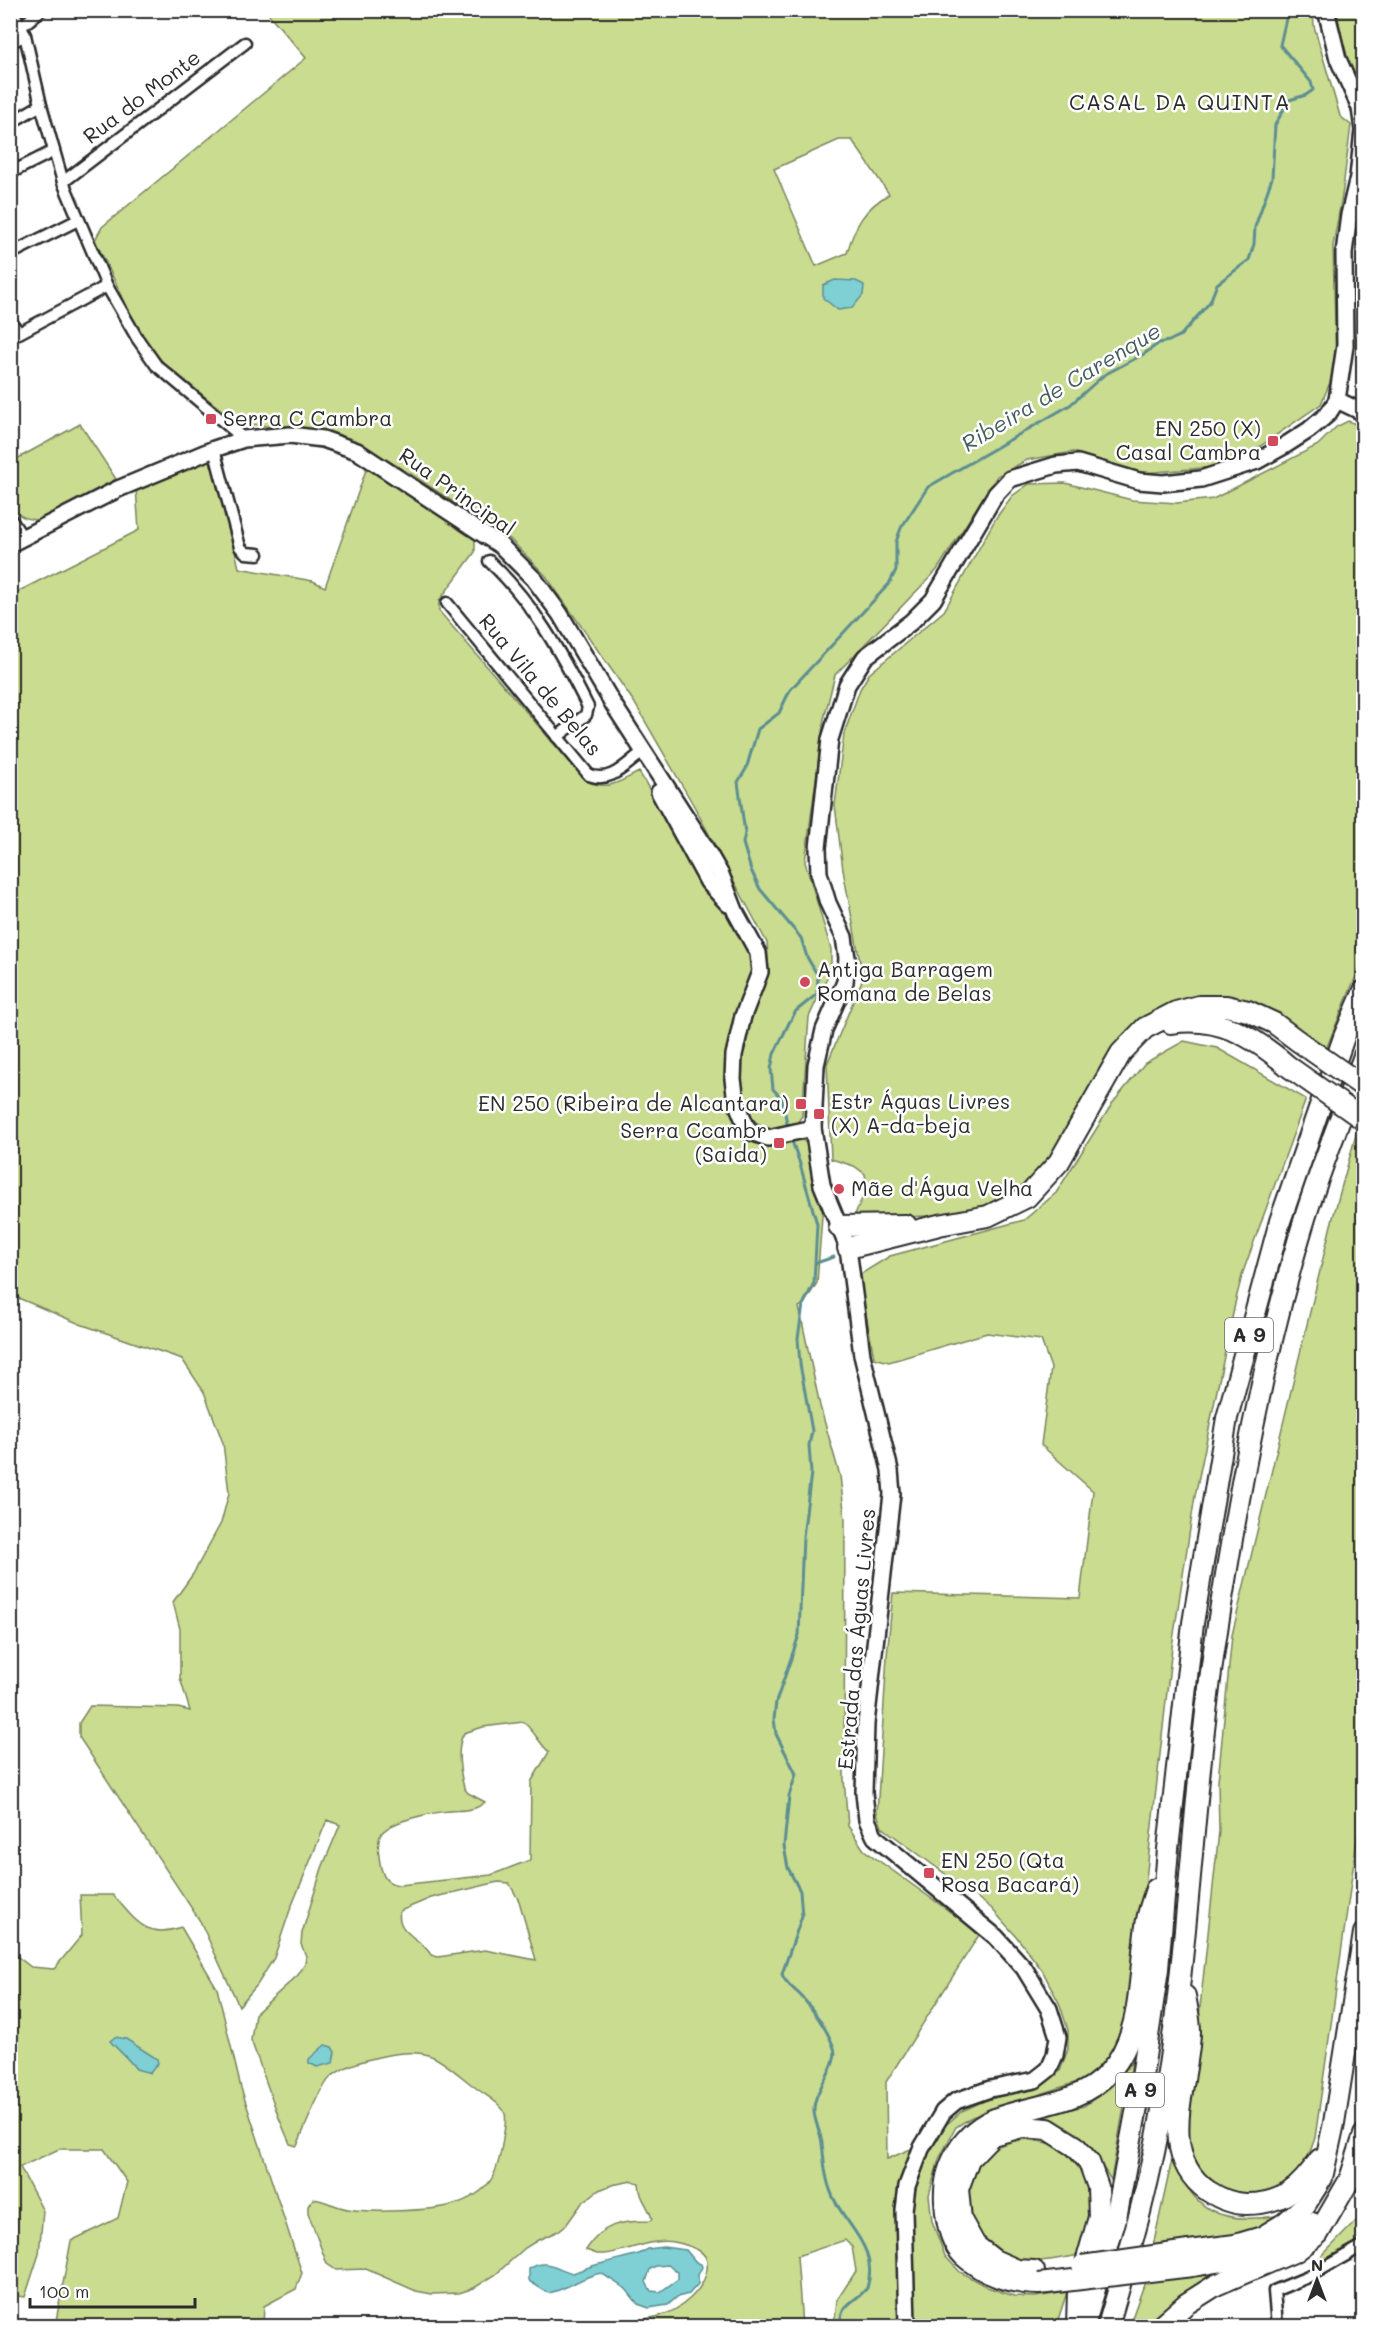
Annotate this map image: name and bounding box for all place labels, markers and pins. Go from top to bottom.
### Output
place label: Serra C Cambra [223,404,392,431]
marker: Serra C Cambra [204,412,218,426]
place label: EN 250 (X) Casal Cambra [1116,414,1261,465]
marker: EN 250 (X) Casal Cambra [1266,434,1280,448]
place label: Antiga Barragem Romana de Belas [817,955,993,1006]
marker: Antiga Barragem Romana de Belas [798,975,812,989]
place label: Estr Águas Livres (X) A-da-beja [831,1087,1010,1138]
place label: EN 250 (Ribeira de Alcantara) [478,1089,789,1116]
marker: EN 250 (Ribeira de Alcantara) [794,1097,808,1111]
marker: Estr Águas Livres (X) A-da-beja [812,1107,826,1121]
place label: Serra Ccambr (Saida) [620,1116,767,1167]
marker: Serra Ccambr (Saida) [772,1136,786,1150]
place label: Mãe d'Água Velha [851,1174,1033,1201]
marker: Mãe d'Água Velha [832,1182,846,1196]
place label: EN 250 (Qta Rosa Bacará) [941,1846,1079,1897]
marker: EN 250 (Qta Rosa Bacará) [922,1866,936,1880]

